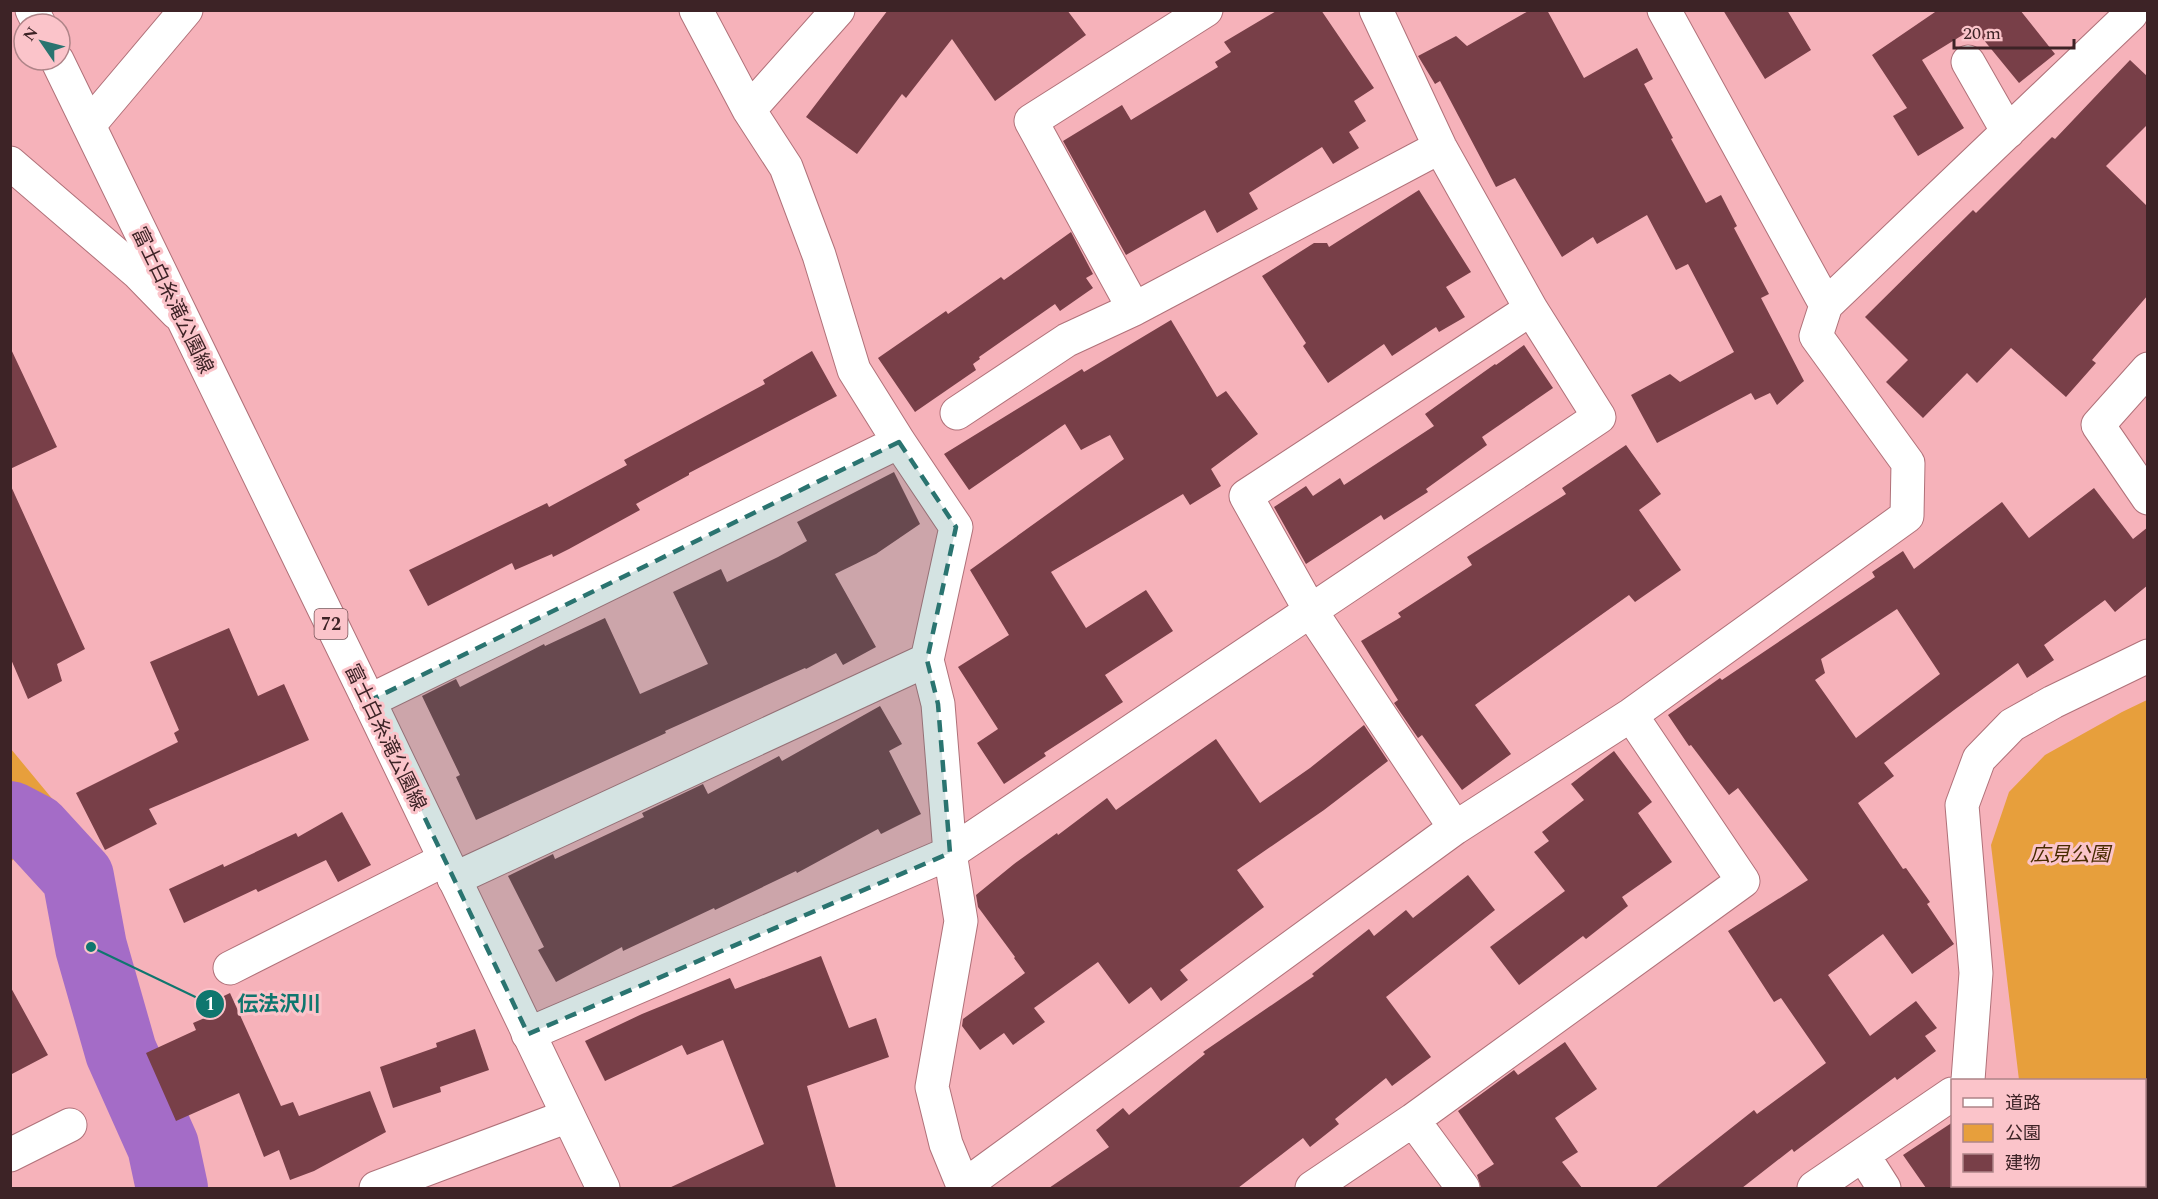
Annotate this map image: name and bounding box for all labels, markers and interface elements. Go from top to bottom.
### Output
north arrow [12,12,72,72]
scale bar [1954,12,2074,50]
text: 20 m [1963,20,2001,47]
text: N [17,22,44,46]
street label: 富士白糸滝公園線 [124,222,221,379]
road number: 72 [314,609,348,639]
street label: 富士白糸滝公園線 [337,659,434,816]
park label: 広見公園 [2030,840,2113,870]
callout: 伝法沢川 [195,984,333,1023]
text: 伝法沢川 [237,989,321,1021]
text: 1 [205,991,215,1018]
legend [1951,1079,2146,1187]
text: 道路 [2005,1090,2041,1117]
text: 公園 [2005,1120,2041,1147]
text: 建物 [2005,1150,2041,1177]

